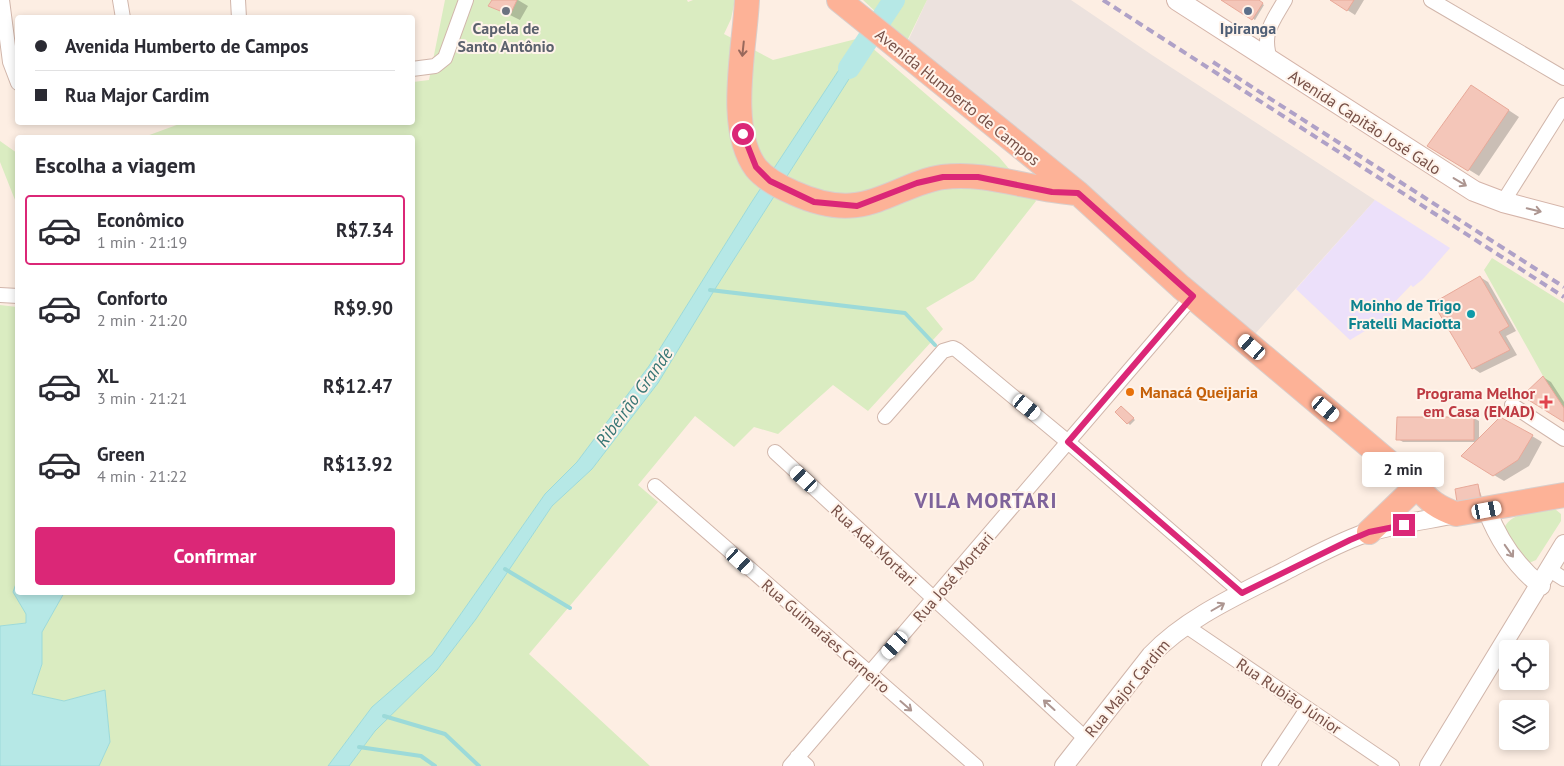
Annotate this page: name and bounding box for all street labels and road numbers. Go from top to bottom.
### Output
street label: Avenida Humberto de Campos [872,24,1045,170]
street label: Avenida Capitão José Galo [1285,65,1445,179]
street label: Rua Ada Mortari [827,500,921,590]
street label: Rua José Mortari [908,528,998,626]
street label: Rua Guimarães Carneiro [758,575,894,697]
street label: Rua Major Cardim [1080,635,1174,741]
street label: Rua Rubião Júnior [1233,654,1346,739]

